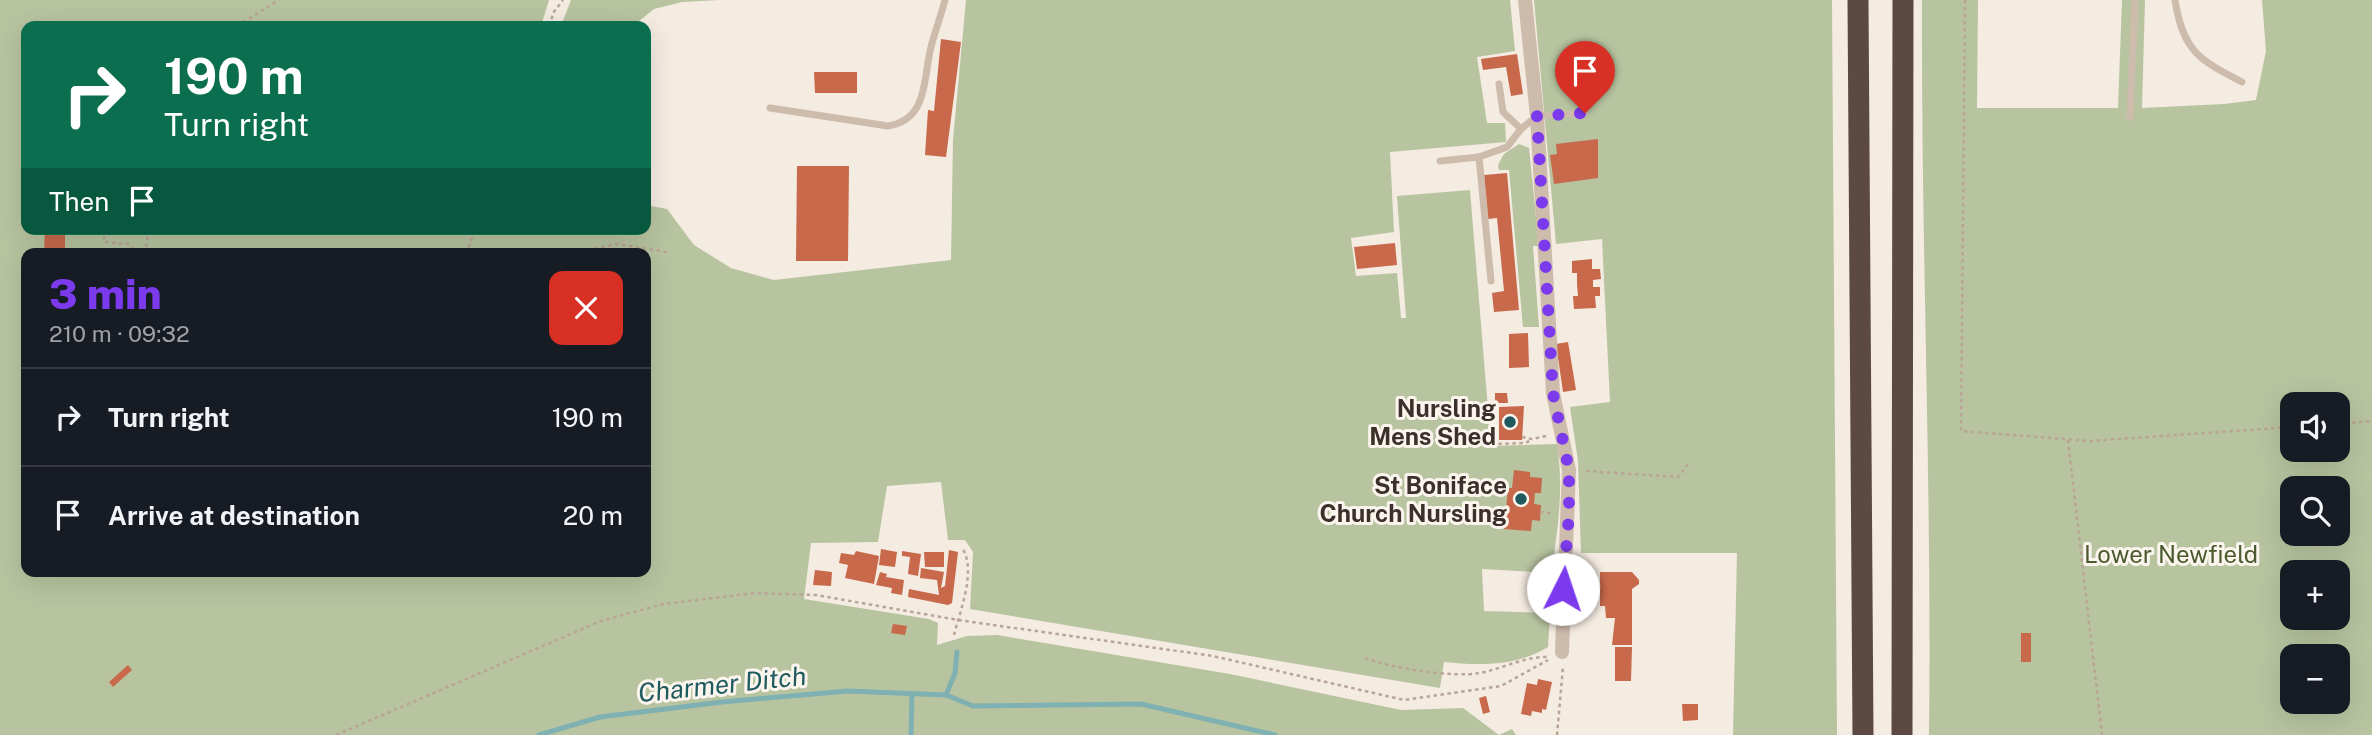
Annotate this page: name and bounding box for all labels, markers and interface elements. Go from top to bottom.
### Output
pin [1555,41,1615,113]
text: 190 m [164,47,304,105]
icon: right [49,49,140,140]
icon: arrive [1566,52,1604,90]
text: Turn right [164,106,309,143]
icon: arrive [123,182,161,220]
text: Then [49,186,109,217]
text: 3 min [49,269,162,318]
button: close [549,271,623,345]
text: 210 m · 09:32 [49,320,190,347]
map controls [2280,392,2350,714]
button: sound [2280,392,2350,462]
place label: Nursling Mens Shed [1369,394,1496,450]
icon: right [49,398,87,436]
text: Turn right [108,402,230,433]
text: 190 m [552,402,623,433]
marker: Nursling Mens Shed [1502,414,1518,430]
place label: St Boniface Church Nursling [1319,471,1507,527]
button: search [2280,476,2350,546]
marker: St Boniface Church Nursling [1513,491,1529,507]
icon: arrive [49,496,87,534]
text: Arrive at destination [108,500,360,531]
text: 20 m [563,500,623,531]
park label: Lower Newfield [2084,540,2258,568]
position arrow [1526,552,1600,626]
button: + [2280,560,2350,630]
button: − [2280,644,2350,714]
water label: Charmer Ditch [636,660,808,708]

